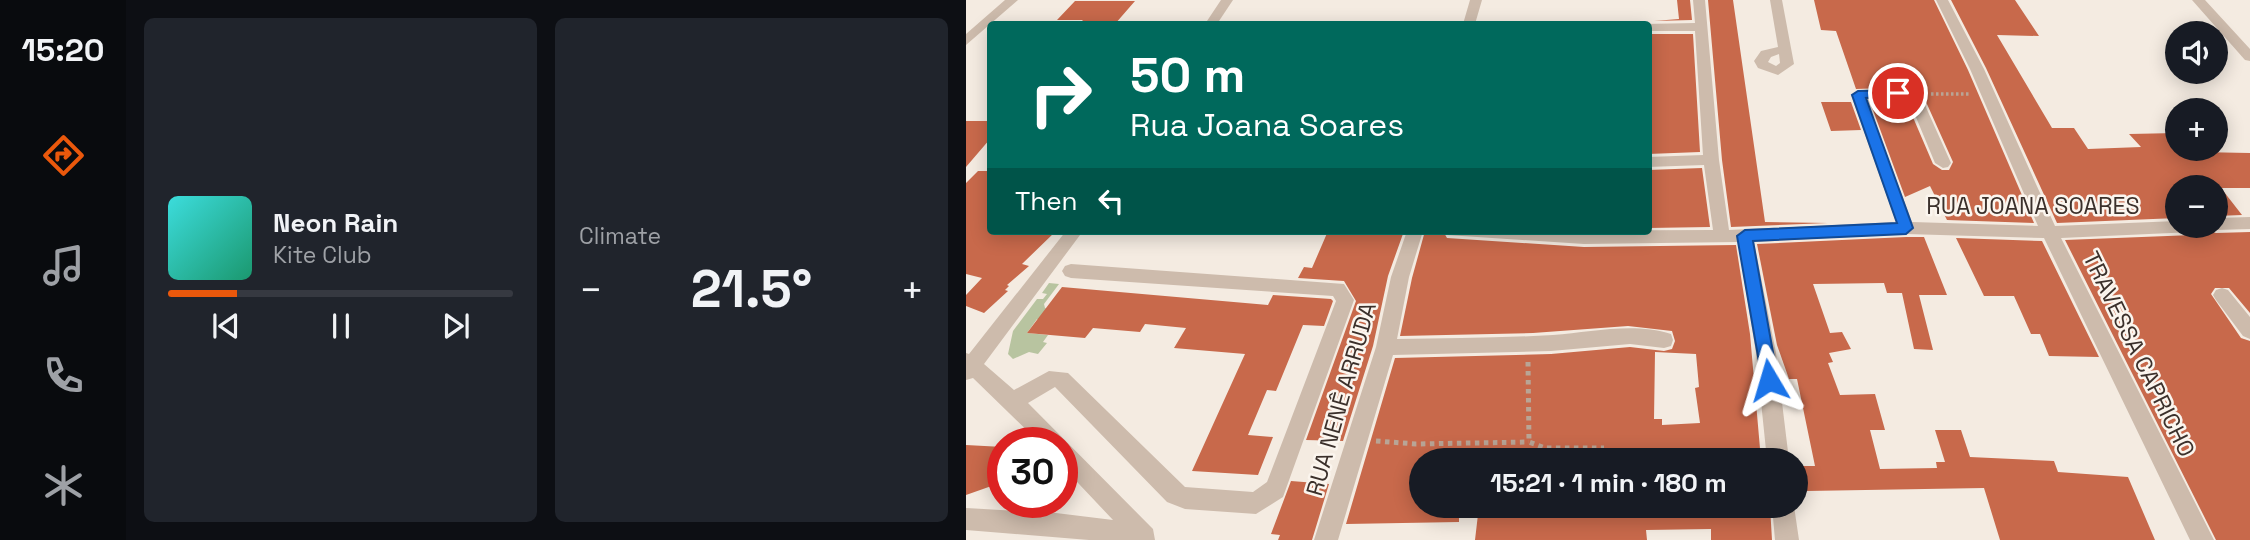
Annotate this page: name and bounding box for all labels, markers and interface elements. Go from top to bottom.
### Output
map controls [2165,21,2228,238]
button: sound [2165,21,2228,84]
text: 15:20 [22,30,104,70]
text: 50 m [1130,44,1245,106]
icon: right [1015,49,1106,140]
pin [1868,63,1928,123]
icon: arrive [1879,74,1917,112]
button: + [2165,98,2228,161]
text: Rua Joana Soares [1130,105,1404,145]
icon: directions [39,131,88,180]
button: − [2165,175,2228,238]
icon: left [1092,182,1130,220]
text: Then [1015,184,1078,218]
street label: RUA JOANA SOARES [1926,191,2140,221]
text: Neon Rain [273,206,398,240]
text: Climate [579,221,661,251]
text: Kite Club [273,240,372,270]
icon: music [39,241,88,290]
street label: TRAVESSA CAPRICHO [2076,246,2202,462]
text: 21.5° [691,256,812,322]
text: − [579,266,603,314]
text: + [900,266,924,314]
street label: RUA NENÊ ARRUDA [1299,299,1383,499]
icon: previous [207,307,245,345]
icon: pause [322,307,360,345]
icon: next [437,307,475,345]
position arrow [1732,343,1806,417]
icon: phone [39,351,88,400]
speed limit sign: 30 [987,427,1078,518]
icon: climate [39,461,88,510]
text: 15:21 · 1 min · 180 m [1490,466,1727,500]

